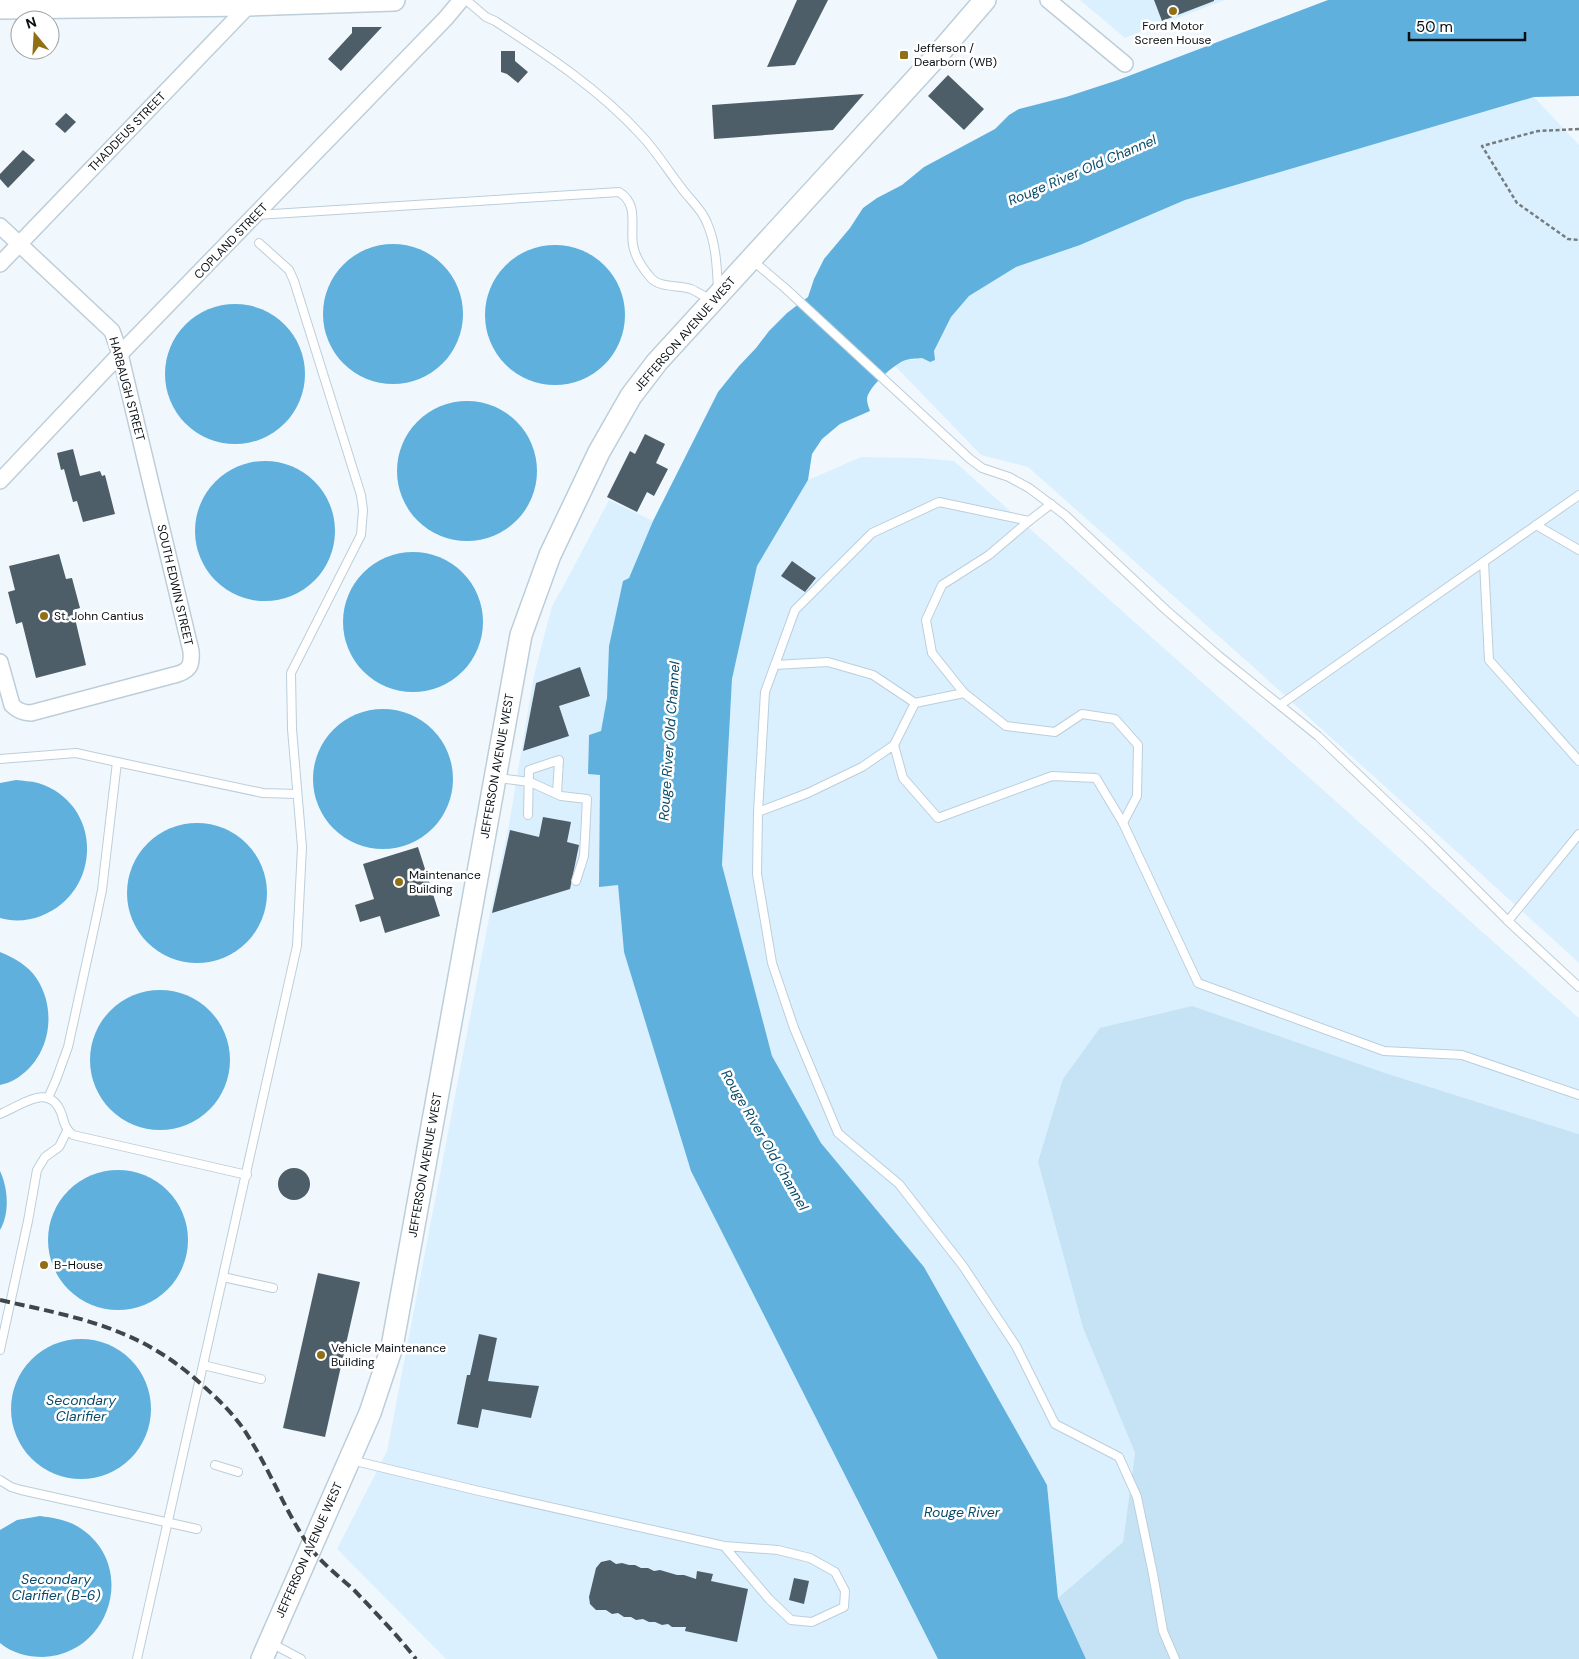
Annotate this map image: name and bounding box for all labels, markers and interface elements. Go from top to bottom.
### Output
marker: Ford Motor Screen House [1167,5,1179,17]
north arrow [10,10,60,60]
scale bar [1409,10,1525,42]
text: N [23,12,39,33]
text: 50 m [1416,17,1453,37]
place label: Ford Motor Screen House [1135,18,1212,48]
place label: Jefferson / Dearborn (WB) [914,40,997,70]
marker: Jefferson / Dearborn (WB) [898,49,910,61]
street label: THADDEUS STREET [85,88,169,175]
water label: Rouge River Old Channel [1005,130,1160,210]
street label: COPLAND STREET [191,199,272,282]
street label: JEFFERSON AVENUE WEST [631,273,739,395]
street label: HARBAUGH STREET [105,335,149,443]
street label: SOUTH EDWIN STREET [153,523,197,647]
place label: St. John Cantius [54,608,144,624]
marker: St. John Cantius [38,610,50,622]
water label: Rouge River Old Channel [654,660,684,821]
street label: JEFFERSON AVENUE WEST [476,692,518,840]
place label: Maintenance Building [409,867,481,897]
marker: Maintenance Building [393,876,405,888]
water label: Rouge River Old Channel [717,1066,813,1214]
street label: JEFFERSON AVENUE WEST [404,1091,446,1239]
place label: B-House [54,1257,103,1273]
marker: B-House [38,1259,50,1271]
place label: Vehicle Maintenance Building [331,1340,446,1370]
marker: Vehicle Maintenance Building [315,1349,327,1361]
water label: Secondary Clarifier [46,1391,117,1425]
street label: JEFFERSON AVENUE WEST [272,1479,346,1620]
water label: Rouge River [924,1503,1001,1521]
water label: Secondary Clarifier (B-6) [11,1570,101,1604]

